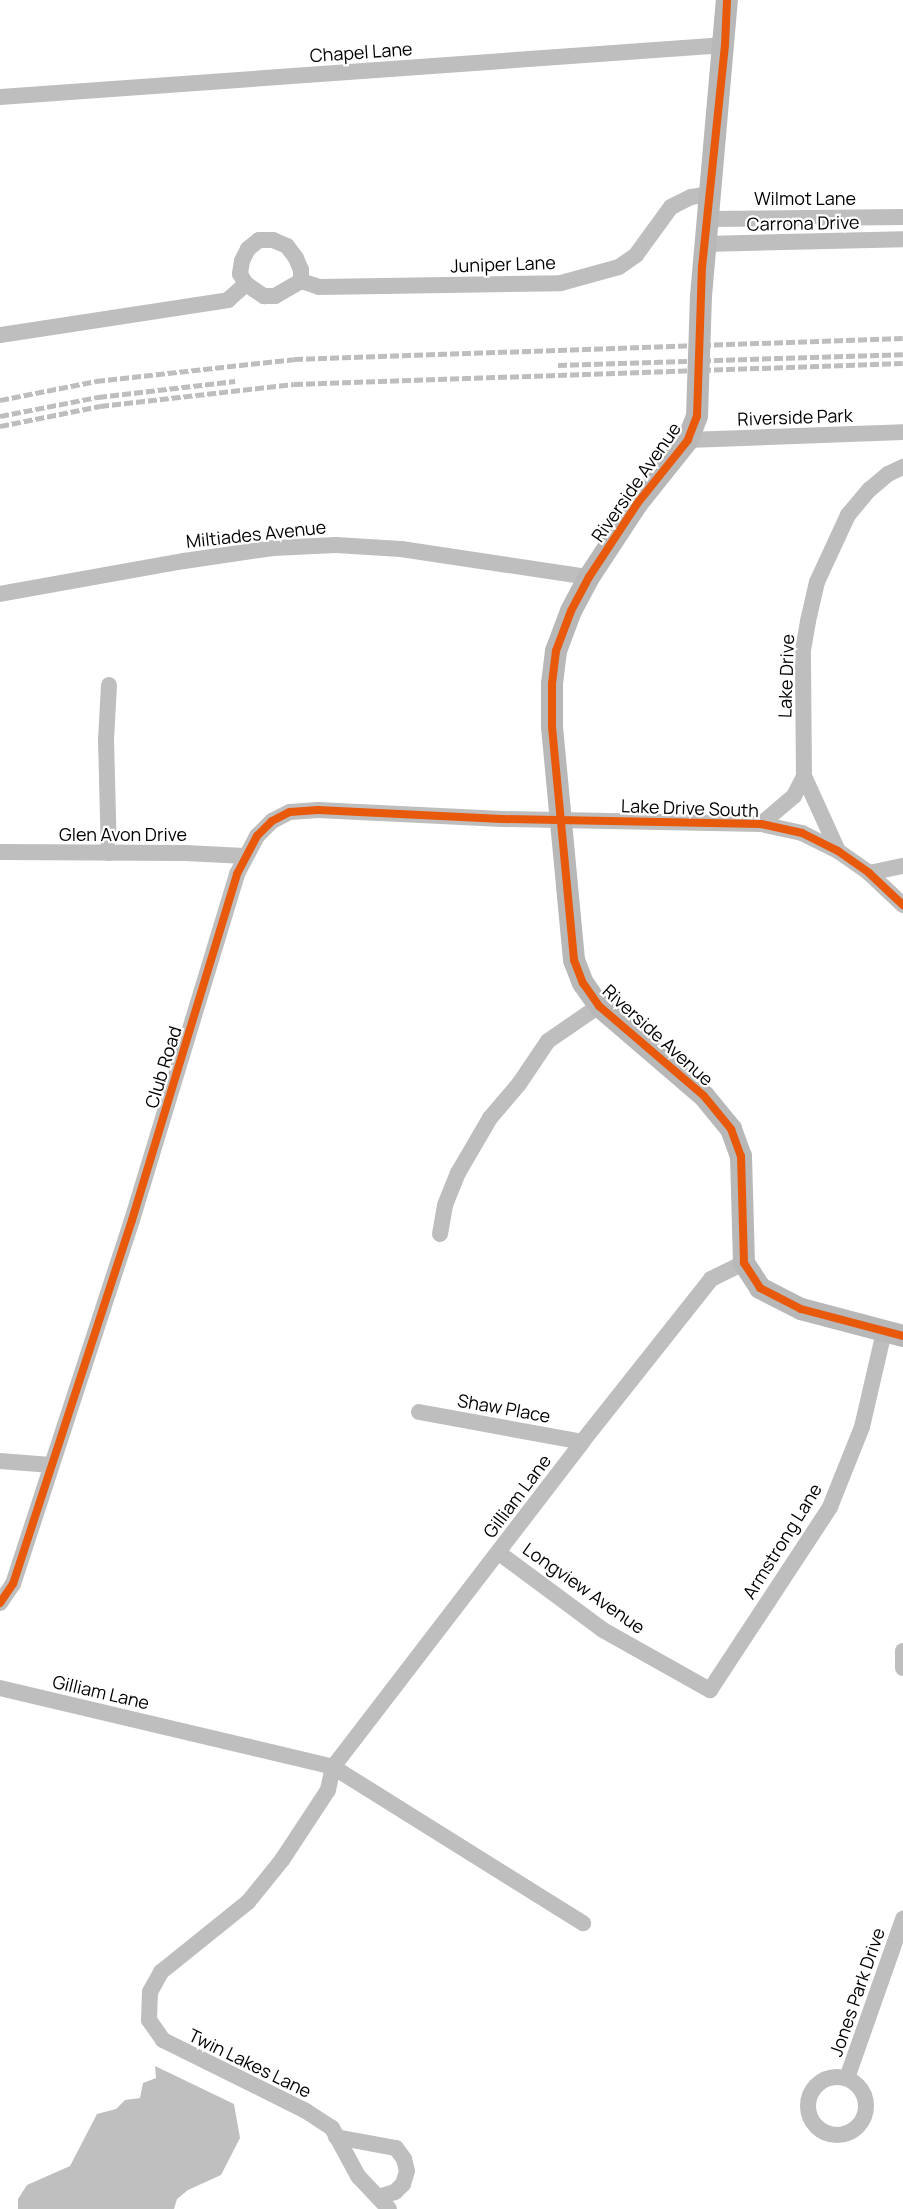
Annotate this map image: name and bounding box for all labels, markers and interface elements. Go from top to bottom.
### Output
street label: Chapel Lane [309,38,413,66]
street label: Wilmot Lane [754,187,856,209]
street label: Carrona Drive [746,211,860,235]
street label: Juniper Lane [450,251,556,277]
street label: Riverside Park [737,404,853,430]
street label: Riverside Avenue [587,418,685,546]
street label: Miltiades Avenue [185,516,327,552]
street label: Lake Drive [774,634,798,718]
street label: Lake Drive South [621,795,759,821]
street label: Glen Avon Drive [59,823,187,845]
street label: Riverside Avenue [598,980,718,1090]
street label: Club Road [140,1023,186,1111]
street label: Shaw Place [456,1389,552,1427]
street label: Gilliam Lane [479,1450,555,1542]
street label: Armstrong Lane [738,1479,826,1603]
street label: Longview Avenue [519,1538,649,1638]
street label: Gilliam Lane [50,1670,152,1714]
street label: Jones Park Drive [825,1925,889,2059]
street label: Twin Lakes Lane [185,2024,315,2102]

